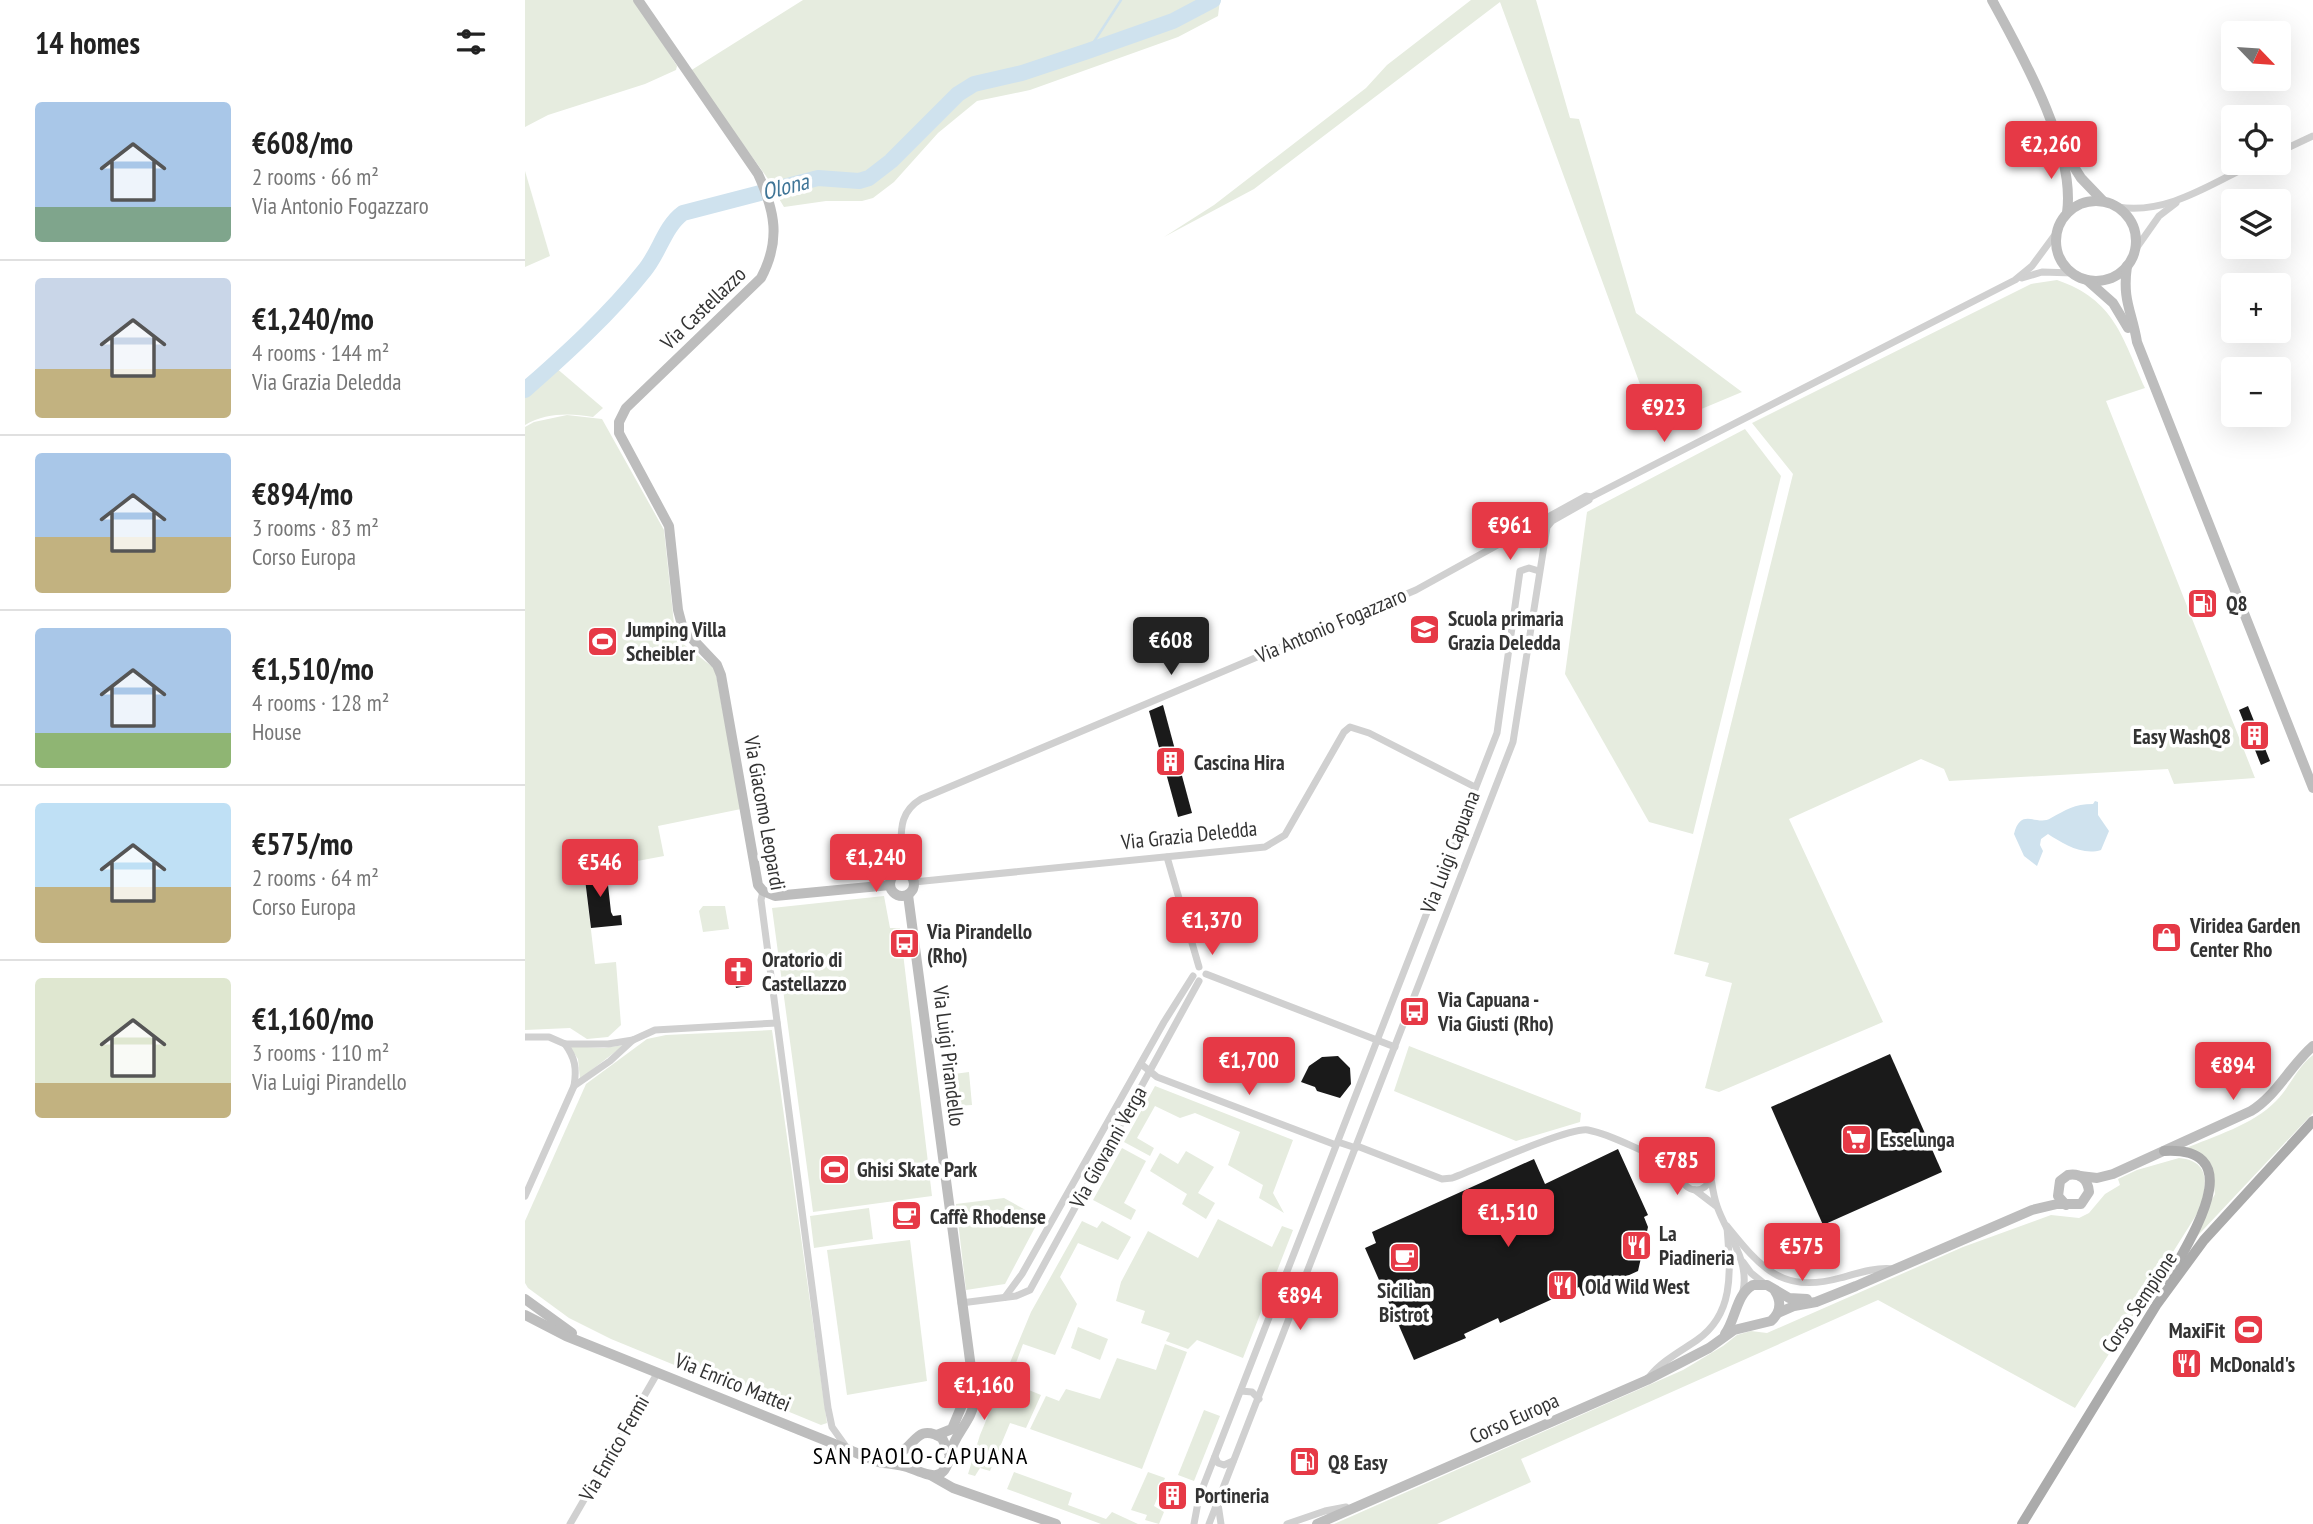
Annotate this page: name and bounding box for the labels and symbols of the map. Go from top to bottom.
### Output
north arrow [2221,21,2291,91]
pin: €2,260 [1994,122,2108,181]
water label: Olona [759,166,813,206]
street label: Via Castellazzo [654,261,751,356]
pin: €923 [1623,384,1705,444]
pin: €961 [1469,503,1551,562]
street label: Via Antonio Fogazzaro [1251,581,1410,669]
fuel station icon: Q8 [2186,586,2220,620]
place label: Q8 [2226,590,2248,617]
place label: Scuola primaria Grazia Deledda [1448,605,1564,656]
school or university icon: Scuola primaria Grazia Deledda [1408,613,1442,647]
place label: Jumping Villa Scheibler [625,616,726,667]
pin: €608 [1130,618,1212,677]
sports icon: Jumping Villa Scheibler [586,624,620,658]
building icon: Easy WashQ8 [2237,719,2271,753]
place label: Easy WashQ8 [2133,723,2231,750]
street label: Via Giacomo Leopardi [738,733,792,892]
building icon: Cascina Hira [1154,745,1188,779]
place label: Cascina Hira [1194,749,1285,776]
street label: Via Luigi Capuana [1414,787,1486,918]
street label: Via Grazia Deledda [1119,814,1258,856]
pin: €1,240 [819,834,933,894]
pin: €546 [559,839,641,899]
pin: €1,370 [1155,898,1269,957]
place label: Viridea Garden Center Rho [2189,912,2300,963]
place label: Via Pirandello (Rho) [926,918,1032,969]
shop icon: Viridea Garden Center Rho [2150,920,2184,954]
bus stop icon: Via Pirandello (Rho) [887,926,921,960]
place label: Oratorio di Castellazzo [762,946,847,997]
church icon: Oratorio di Castellazzo [722,954,756,988]
street label: Via Luigi Pirandello [927,983,971,1128]
place label: Via Capuana - Via Giusti (Rho) [1437,986,1554,1037]
bus stop icon: Via Capuana - Via Giusti (Rho) [1398,994,1432,1028]
pin: €1,700 [1192,1038,1306,1097]
pin: €894 [2192,1042,2274,1102]
street label: Via Giovanni Verga [1063,1081,1153,1213]
supermarket icon: Esselunga [1840,1122,1874,1156]
place label: Esselunga [1880,1126,1955,1153]
pin: €785 [1636,1138,1718,1197]
sports icon: Ghisi Skate Park [817,1152,851,1186]
place label: Ghisi Skate Park [857,1156,977,1183]
pin: €1,510 [1451,1190,1565,1249]
cafe icon: Caffè Rhodense [890,1199,924,1233]
place label: Caffè Rhodense [930,1203,1046,1230]
place label: La Piadineria [1659,1220,1735,1271]
pin: €575 [1761,1224,1843,1283]
restaurant icon: La Piadineria [1619,1228,1653,1262]
cafe icon: Sicilian Bistrot [1387,1241,1421,1275]
street label: Corso Sempione [2095,1246,2183,1358]
restaurant icon: Old Wild West [1545,1269,1579,1303]
pin: €894 [1259,1272,1341,1332]
place label: Old Wild West [1585,1273,1690,1300]
place label: Sicilian Bistrot [1377,1277,1431,1328]
sports icon: MaxiFit [2231,1313,2265,1347]
place label: MaxiFit [2169,1317,2225,1344]
street label: Via Enrico Mattei [670,1346,795,1417]
restaurant icon: McDonald's [2170,1347,2204,1381]
place label: McDonald's [2210,1351,2295,1378]
pin: €1,160 [927,1362,1041,1422]
street label: Corso Europa [1465,1386,1563,1450]
street label: Via Enrico Fermi [572,1390,655,1507]
district label: SAN PAOLO-CAPUANA [813,1440,1029,1471]
fuel station icon: Q8 Easy [1288,1445,1322,1479]
place label: Q8 Easy [1328,1449,1388,1476]
building icon: Portineria [1155,1478,1189,1512]
place label: Portineria [1195,1482,1270,1509]

